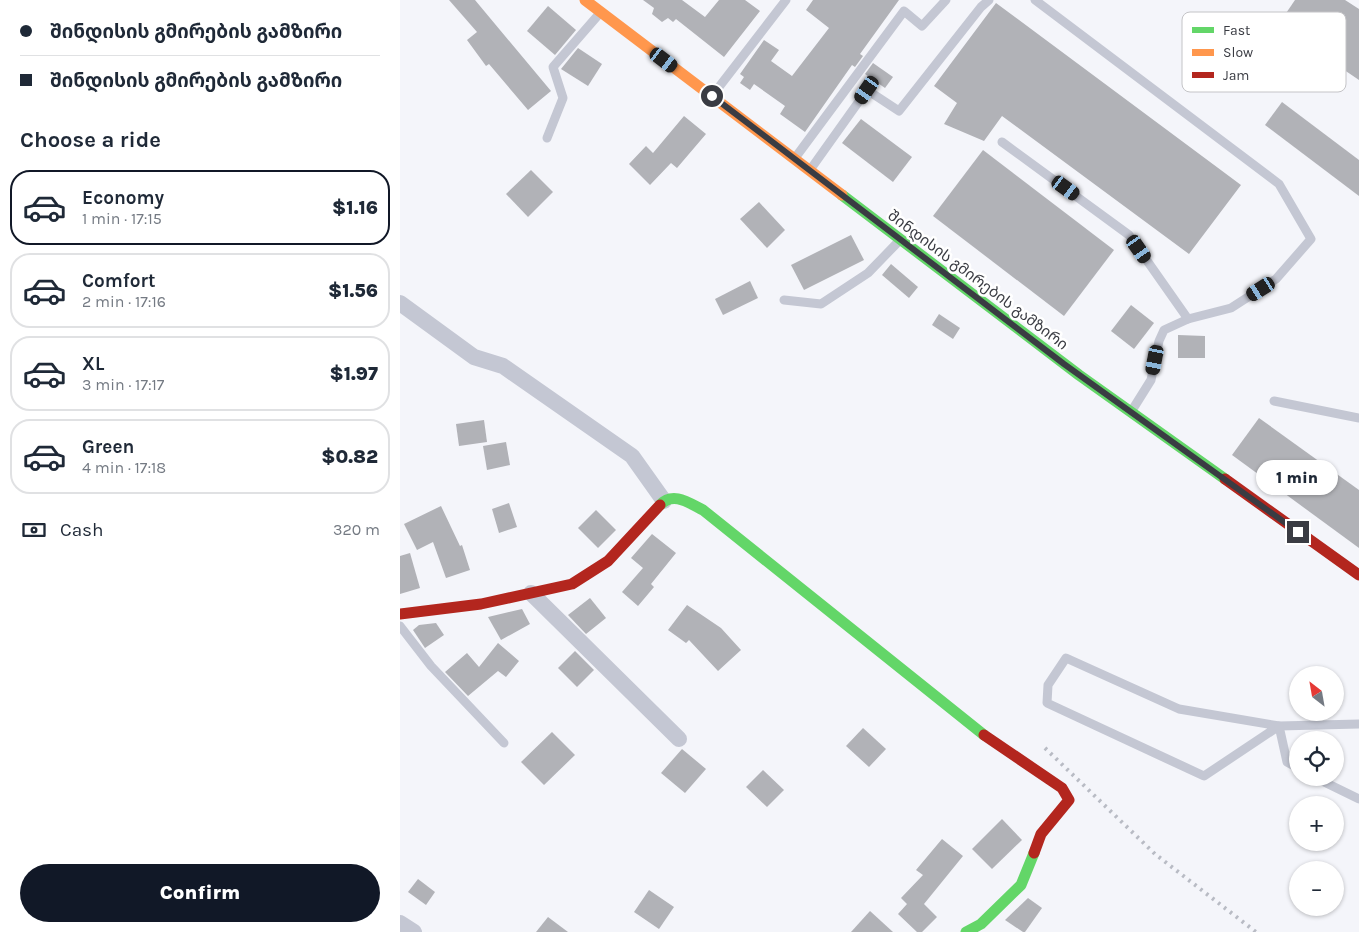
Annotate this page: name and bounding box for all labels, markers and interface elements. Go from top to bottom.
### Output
legend [1182,12,1346,92]
text: შინდისის გმირების გამზირი [50,21,342,43]
text: Fast [1223,22,1250,39]
text: Slow [1223,44,1253,61]
car [647,45,680,75]
text: Jam [1223,67,1249,84]
text: შინდისის გმირების გამზირი [50,70,342,92]
car [852,73,881,107]
route start [701,85,723,107]
text: Choose a ride [20,127,161,153]
car [1049,173,1082,203]
icon: car [22,185,67,230]
text: Economy [82,187,164,209]
text: $1.16 [332,197,378,219]
street label: შინდისის გმირების გამზირი [884,206,1072,354]
text: 1 min · 17:15 [82,209,162,228]
car [1124,232,1153,266]
icon: car [22,268,67,313]
text: Comfort [82,270,156,292]
car [1244,275,1277,303]
text: $1.56 [328,280,378,302]
text: 2 min · 17:16 [82,292,166,311]
car [1144,344,1165,376]
icon: car [22,351,67,396]
text: XL [82,353,104,375]
text: $1.97 [329,363,378,385]
text: 3 min · 17:17 [82,375,164,394]
icon: car [22,434,67,479]
text: Green [82,436,134,458]
text: $0.82 [321,446,378,468]
text: 4 min · 17:18 [82,458,166,477]
callout: 1 min [1257,460,1339,494]
text: 1 min [1276,468,1318,487]
icon: cash [20,516,48,544]
text: Cash [60,519,104,541]
text: 320 m [333,520,380,539]
route end [1287,521,1309,543]
north arrow [1289,666,1344,721]
map controls [1289,666,1344,916]
button: locate [1289,731,1344,786]
button: + [1289,796,1344,851]
button: − [1289,861,1344,916]
button: Confirm [20,864,380,922]

